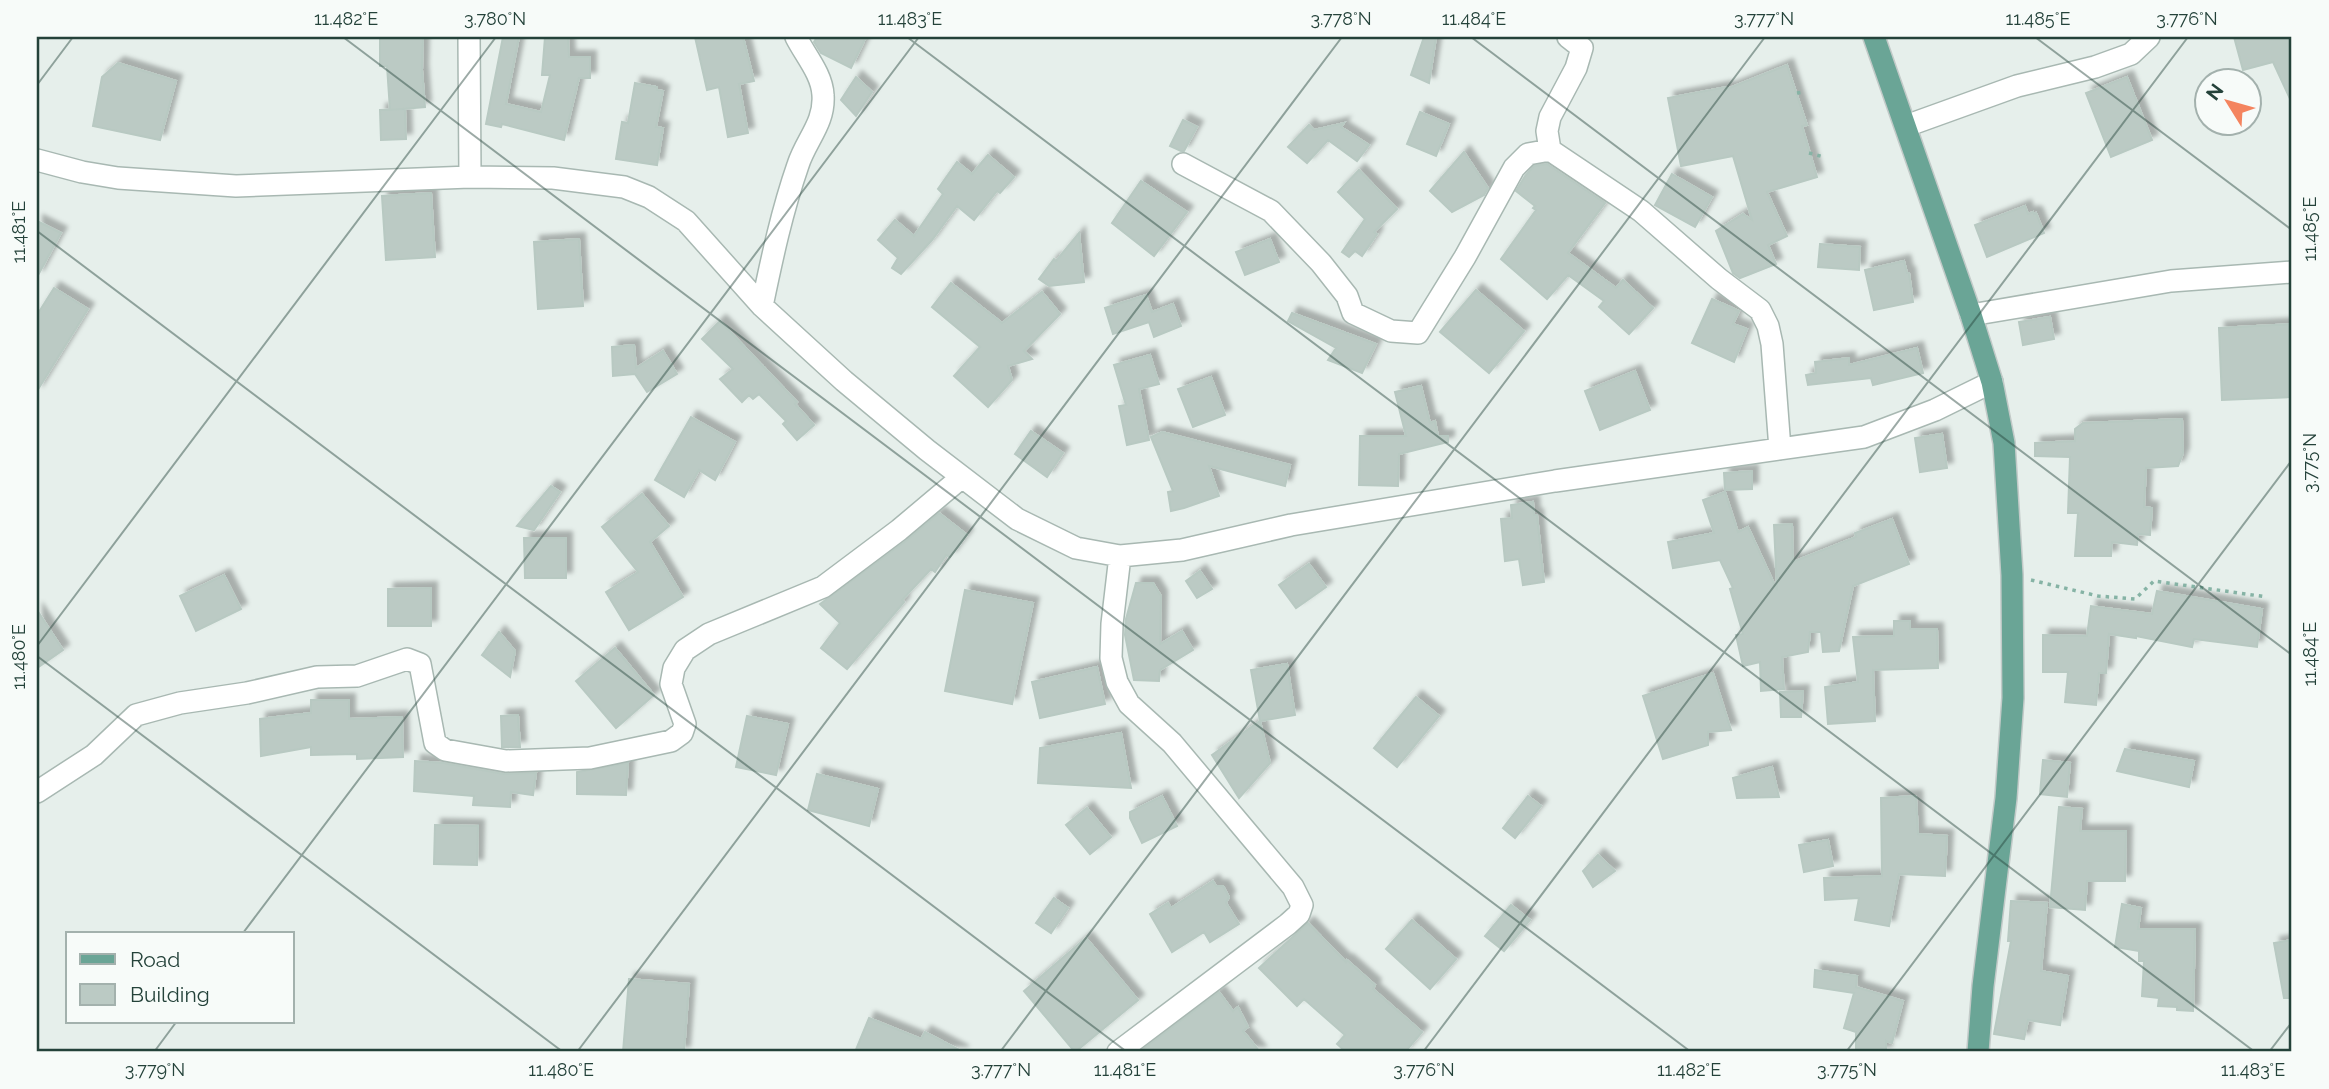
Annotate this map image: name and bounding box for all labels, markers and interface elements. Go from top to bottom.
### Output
text: 11.482°E [314,8,378,29]
text: 3.780°N [464,8,526,29]
text: 11.483°E [878,8,942,29]
text: 3.778°N [1310,8,1372,29]
text: 11.484°E [1442,8,1506,29]
text: 3.777°N [1734,8,1794,29]
text: 11.485°E [2006,8,2070,29]
text: 3.776°N [2156,8,2218,29]
north arrow [2192,66,2262,136]
text: N [2201,79,2228,104]
text: 11.485°E [2299,197,2320,261]
text: 11.481°E [8,201,29,263]
text: 3.775°N [2299,433,2320,493]
text: 11.484°E [2299,622,2320,686]
text: 11.480°E [8,624,29,690]
legend [66,932,294,1023]
text: Road [130,947,180,972]
text: Building [130,982,210,1007]
text: 3.779°N [125,1059,185,1080]
text: 11.480°E [528,1059,594,1080]
text: 3.777°N [971,1059,1031,1080]
text: 11.481°E [1094,1059,1156,1080]
text: 3.776°N [1393,1059,1455,1080]
text: 11.482°E [1657,1059,1721,1080]
text: 3.775°N [1817,1059,1877,1080]
text: 11.483°E [2221,1059,2285,1080]

